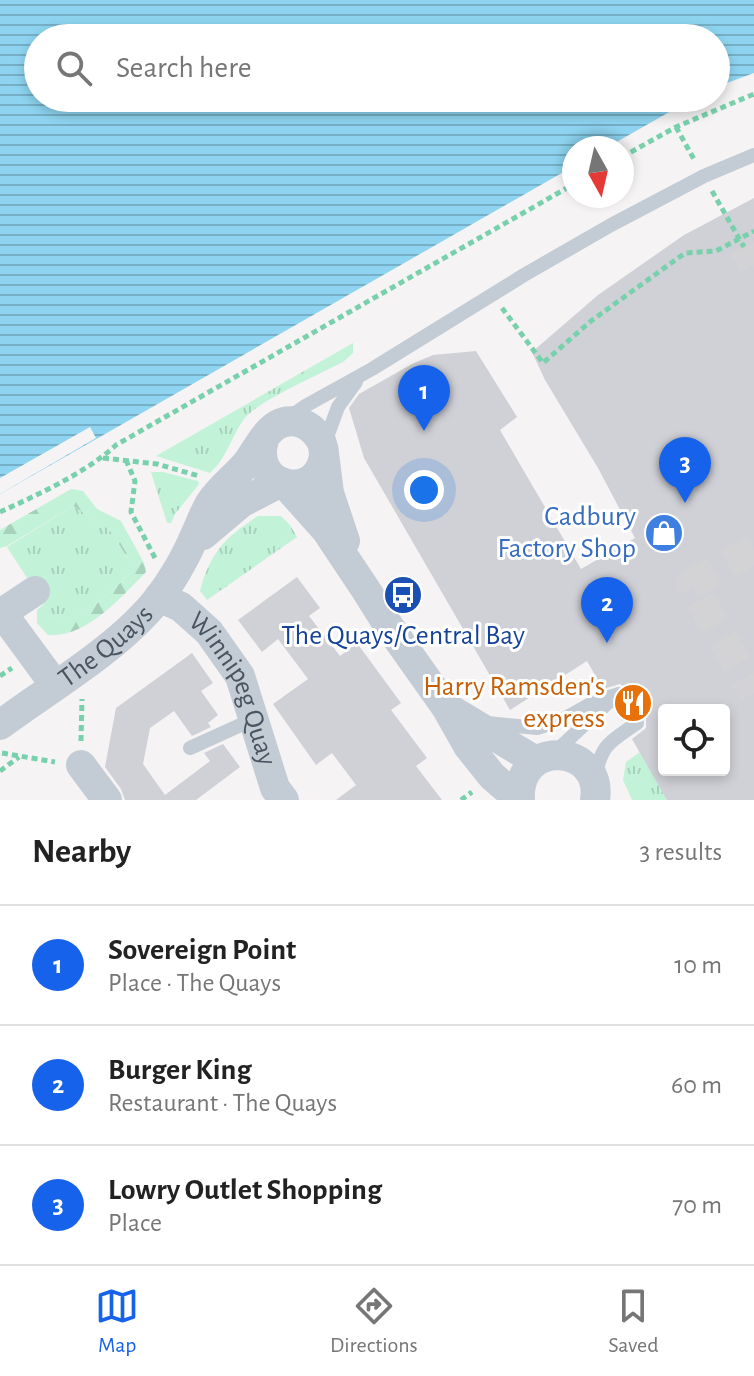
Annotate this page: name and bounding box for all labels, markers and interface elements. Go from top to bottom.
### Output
search box [24,24,730,112]
icon: search [52,46,96,90]
text: Search here [116,53,252,83]
north arrow [562,136,634,208]
pin: 1 [398,365,450,431]
pin: 3 [659,437,711,503]
your location [404,470,444,510]
place label: Cadbury Factory Shop [498,503,636,563]
shop icon: Cadbury Factory Shop [643,512,685,554]
bus stop icon: The Quays/Central Bay [382,574,424,616]
pin: 2 [581,577,633,643]
street label: The Quays [54,600,159,693]
street label: Winnipeg Quay [183,607,281,769]
place label: The Quays/Central Bay [281,622,525,650]
place label: Harry Ramsden's express [423,673,605,733]
restaurant icon: Harry Ramsden's express [612,682,654,724]
map controls [658,704,730,776]
button: locate [658,704,730,776]
text: Nearby [32,835,131,869]
text: 3 results [639,839,722,865]
text: Sovereign Point [108,935,296,965]
text: 1 [53,952,63,978]
text: 10 m [674,952,722,978]
text: Place · The Quays [108,970,281,996]
text: Burger King [108,1055,251,1085]
text: 2 [52,1072,64,1098]
text: 60 m [671,1072,722,1098]
text: Restaurant · The Quays [108,1090,337,1116]
text: Lowry Outlet Shopping [108,1175,382,1205]
text: 3 [52,1192,64,1218]
text: 70 m [672,1192,722,1218]
text: Place [108,1210,162,1236]
tab: Map [95,1284,139,1358]
tab: Directions [330,1284,418,1358]
tab: Saved [608,1284,659,1358]

